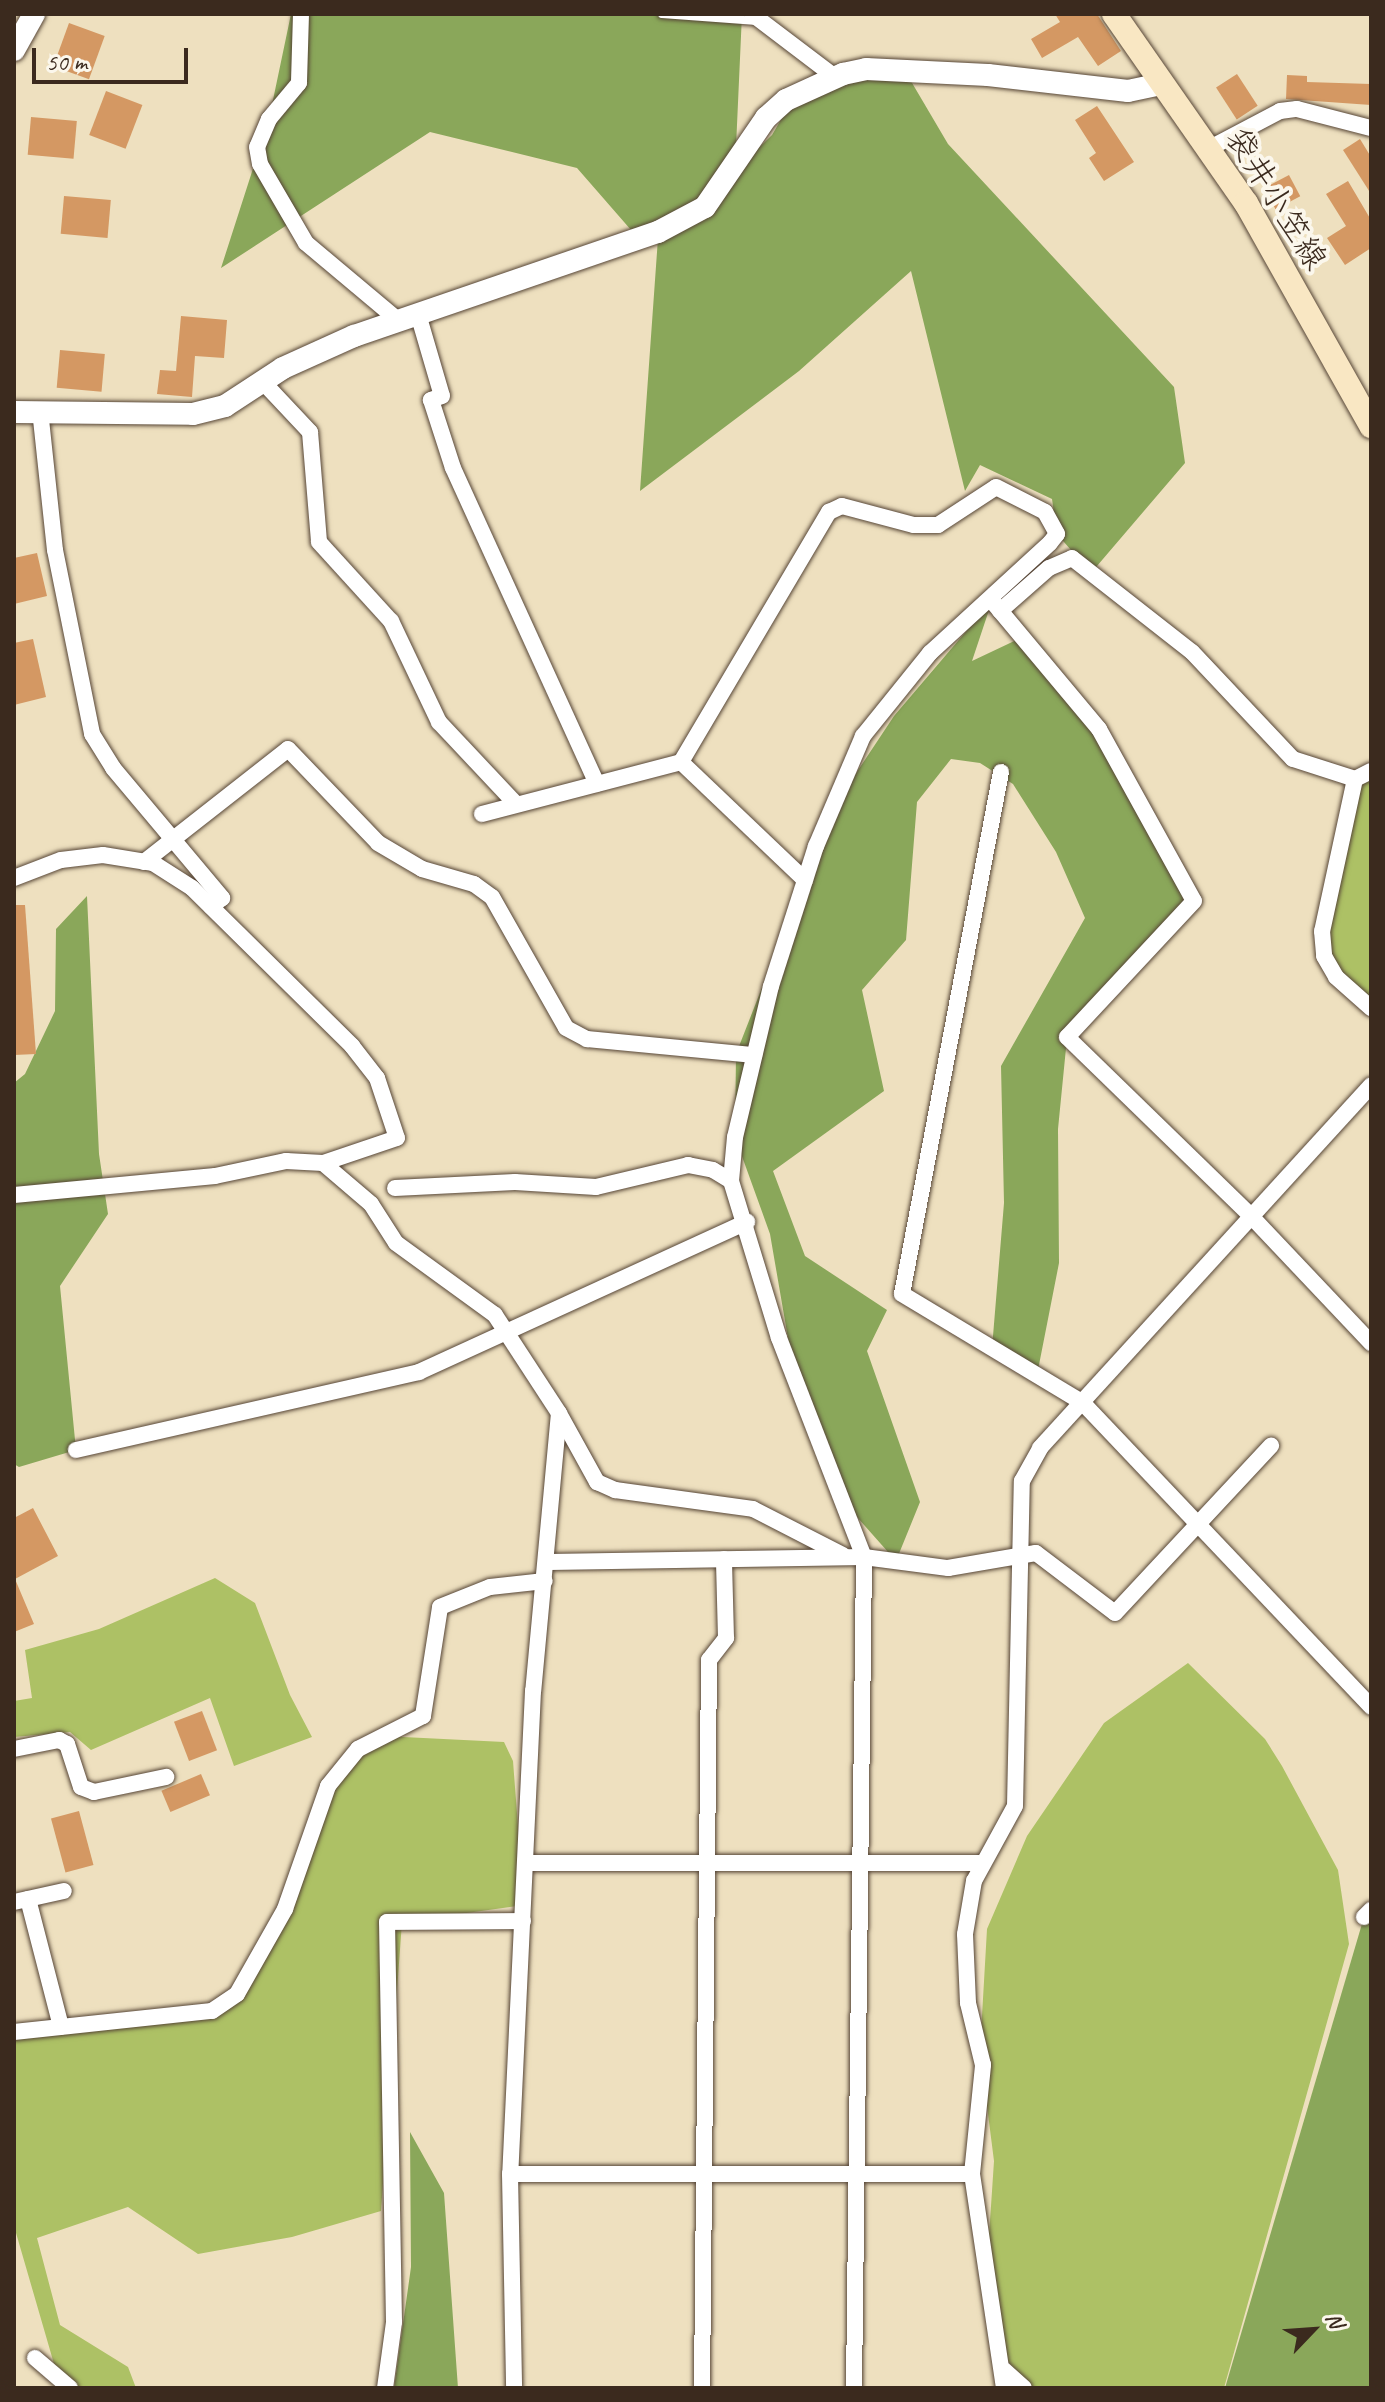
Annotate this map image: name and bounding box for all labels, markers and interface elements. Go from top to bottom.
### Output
scale bar [36,32,192,82]
text: 50 m [46,47,87,77]
street label: 袋井小笠線 [1217,121,1335,277]
north arrow [1273,2290,1353,2370]
text: N [1319,2308,1350,2332]

